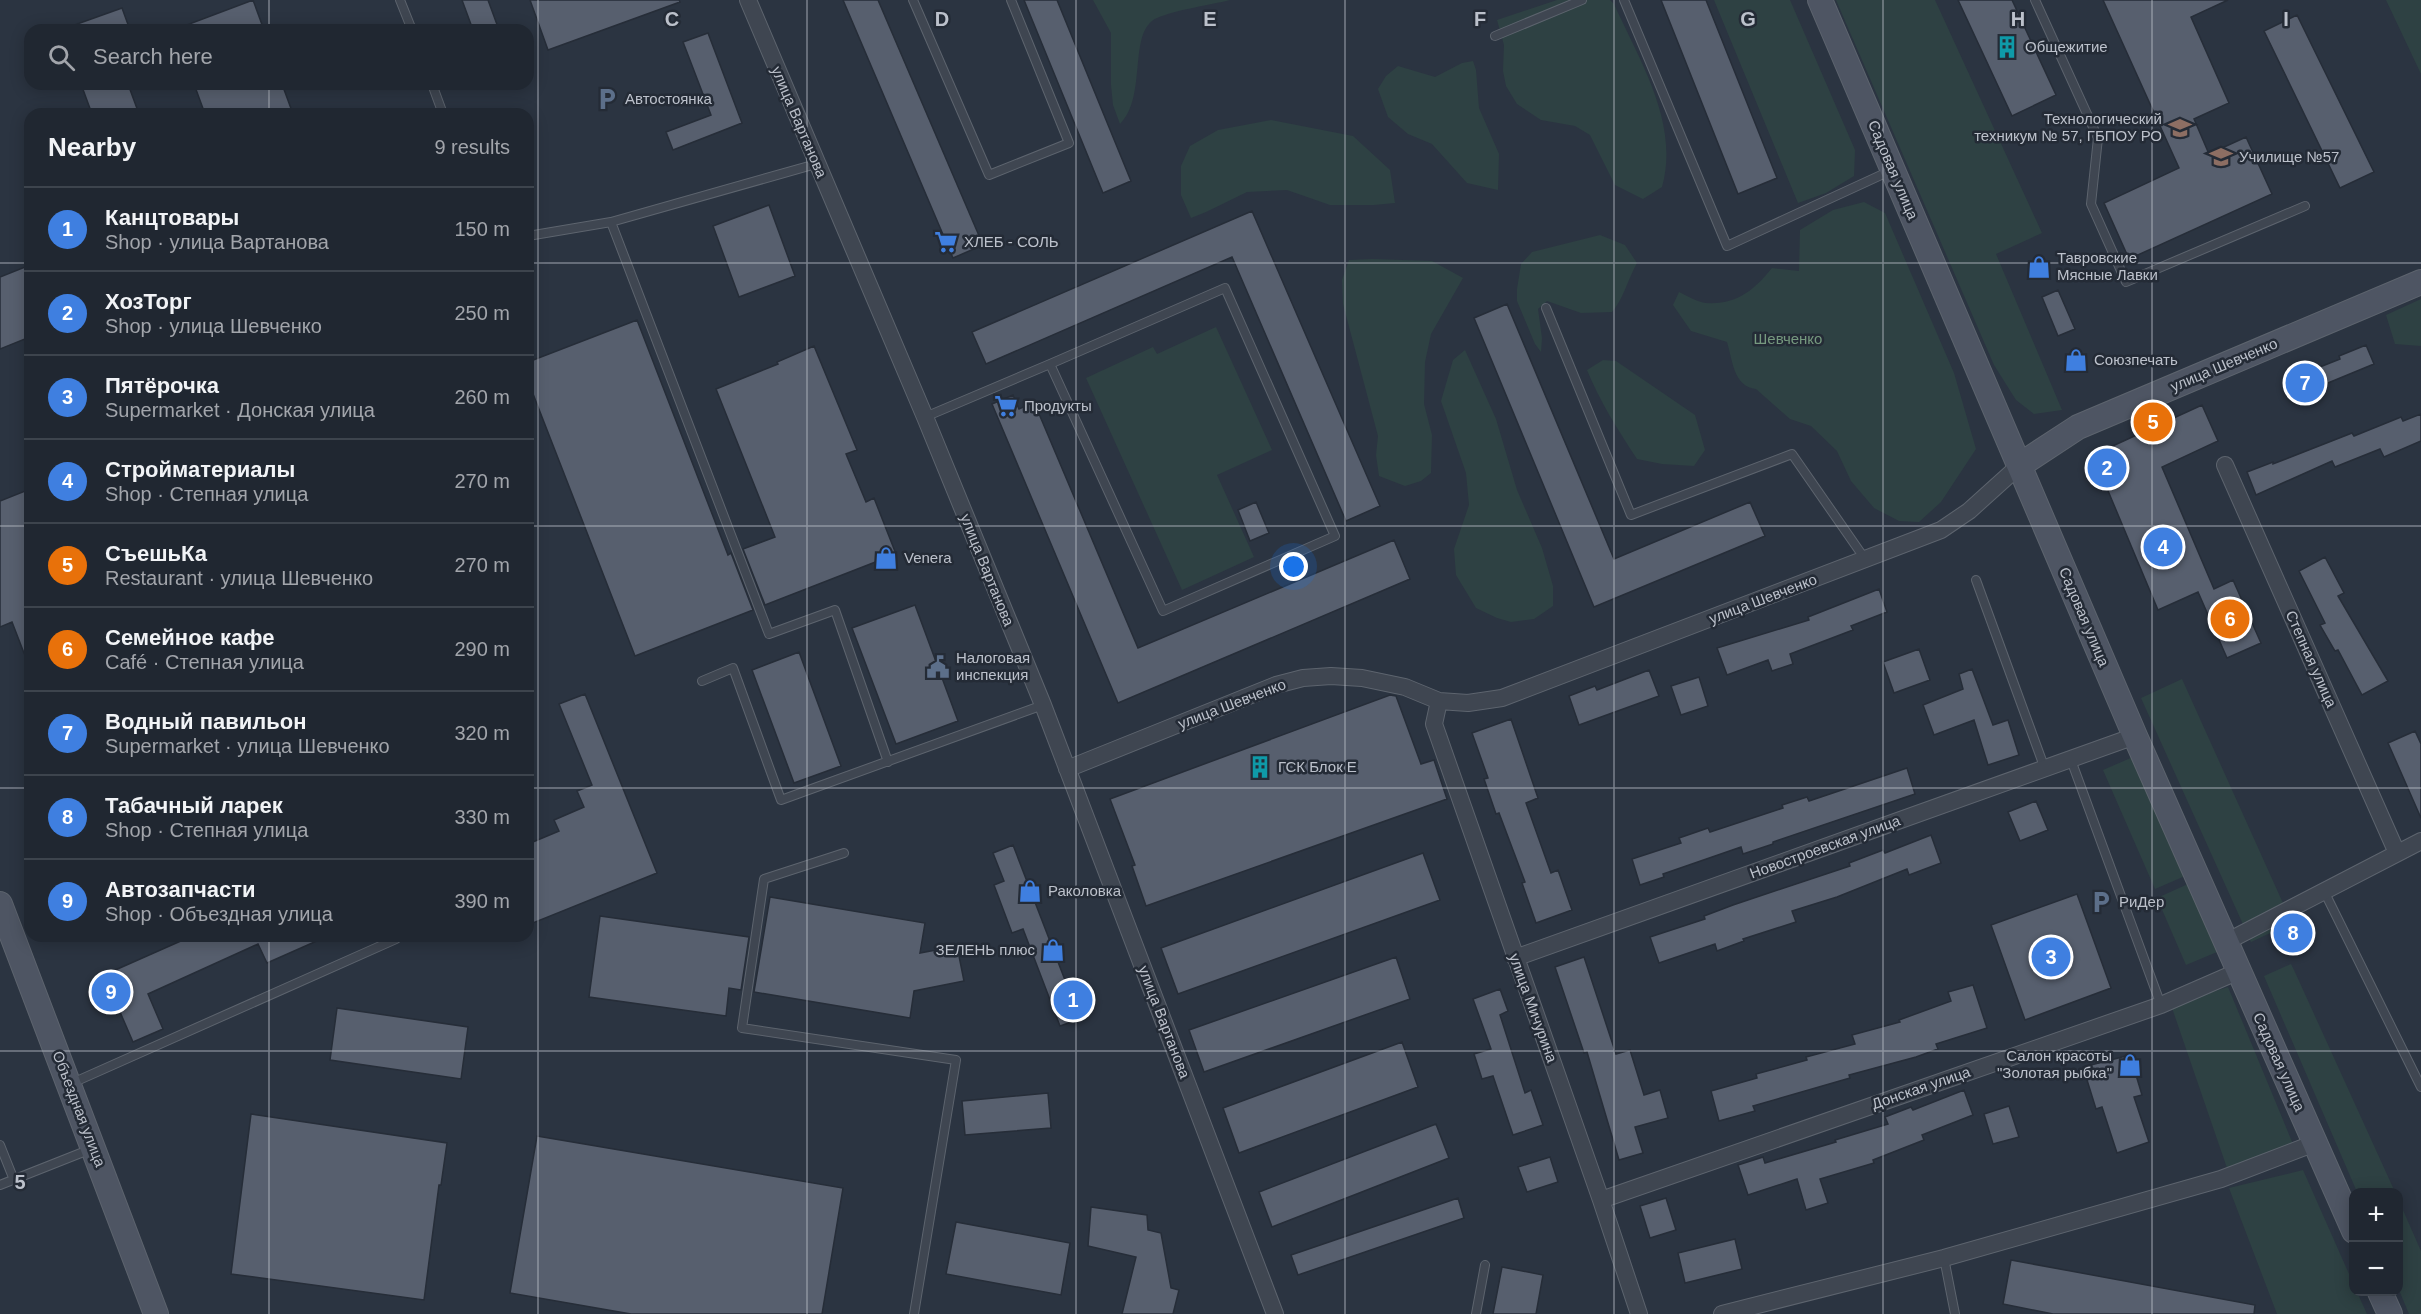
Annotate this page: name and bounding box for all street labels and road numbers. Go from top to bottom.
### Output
street label: улица Вартанова [768,63,831,181]
street label: Садовая улица [1865,118,1922,223]
street label: улица Шевченко [2168,334,2280,395]
street label: улица Вартанова [957,511,1018,629]
street label: Садовая улица [2056,565,2113,670]
street label: улица Шевченко [1706,570,1819,627]
street label: Степная улица [2283,608,2341,710]
street label: улица Шевченко [1175,675,1288,732]
street label: Новостроевская улица [1747,811,1903,882]
street label: улица Мичурина [1506,951,1561,1065]
street label: улица Вартанова [1135,963,1194,1081]
street label: Садовая улица [2250,1010,2309,1114]
street label: Объездная улица [50,1049,110,1170]
street label: Донская улица [1869,1062,1973,1112]

